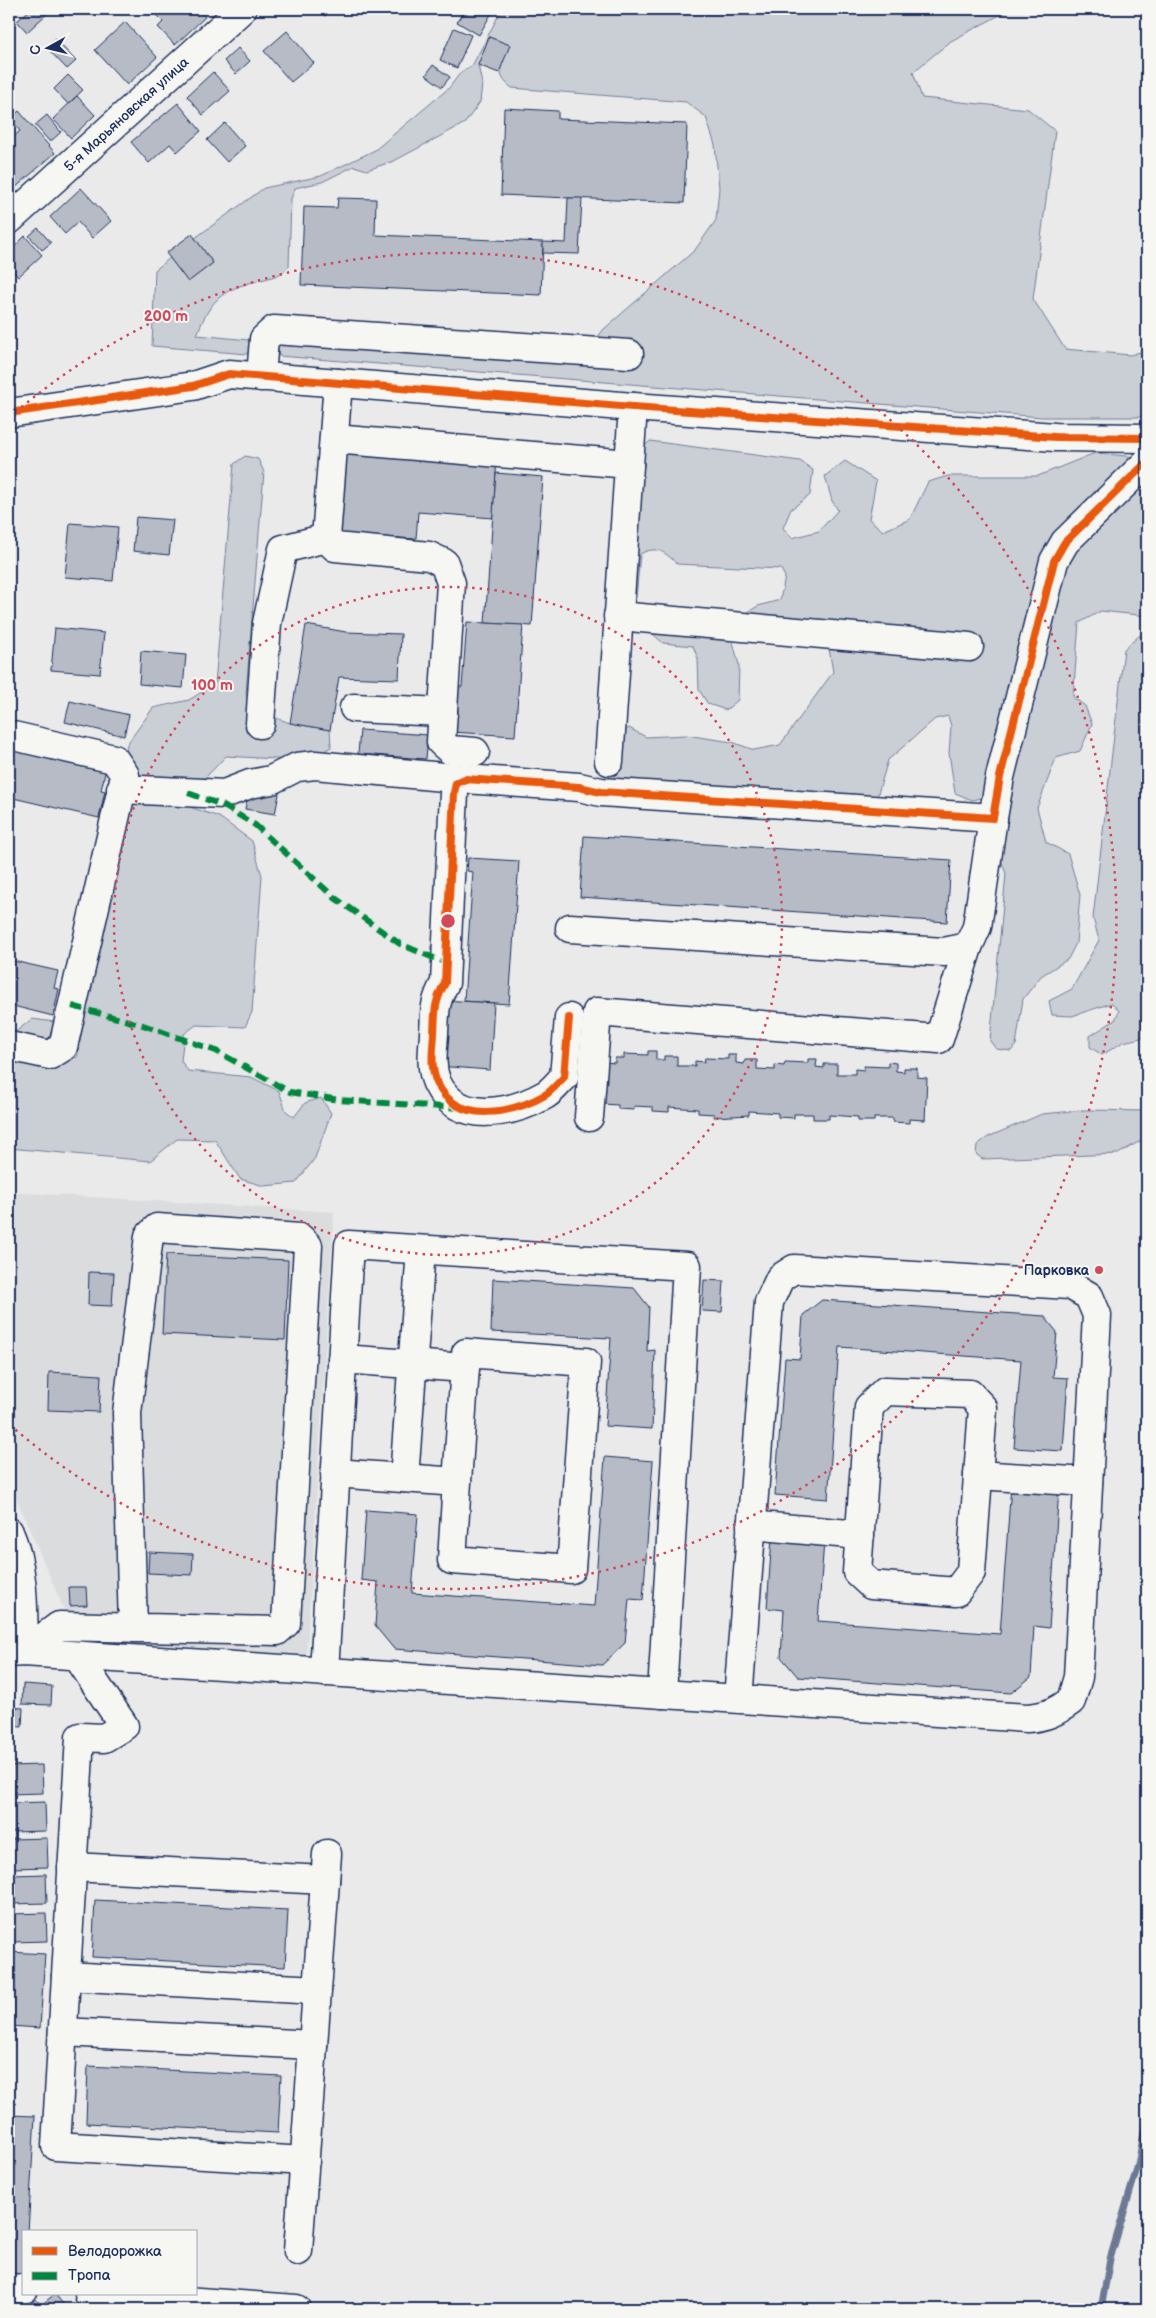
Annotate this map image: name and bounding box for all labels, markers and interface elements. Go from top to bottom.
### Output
north arrow [22,22,72,72]
text: С [26,43,45,56]
street label: 5-я Марьяновская улица [60,53,193,175]
text: 200 m [144,307,188,326]
text: 100 m [191,676,233,695]
centre of rings [439,912,457,930]
place label: Парковка [1024,1262,1090,1279]
marker: Парковка [1093,1264,1105,1276]
legend [22,2230,198,2296]
text: Велодорожка [68,2242,162,2261]
text: Тропа [68,2266,111,2285]

